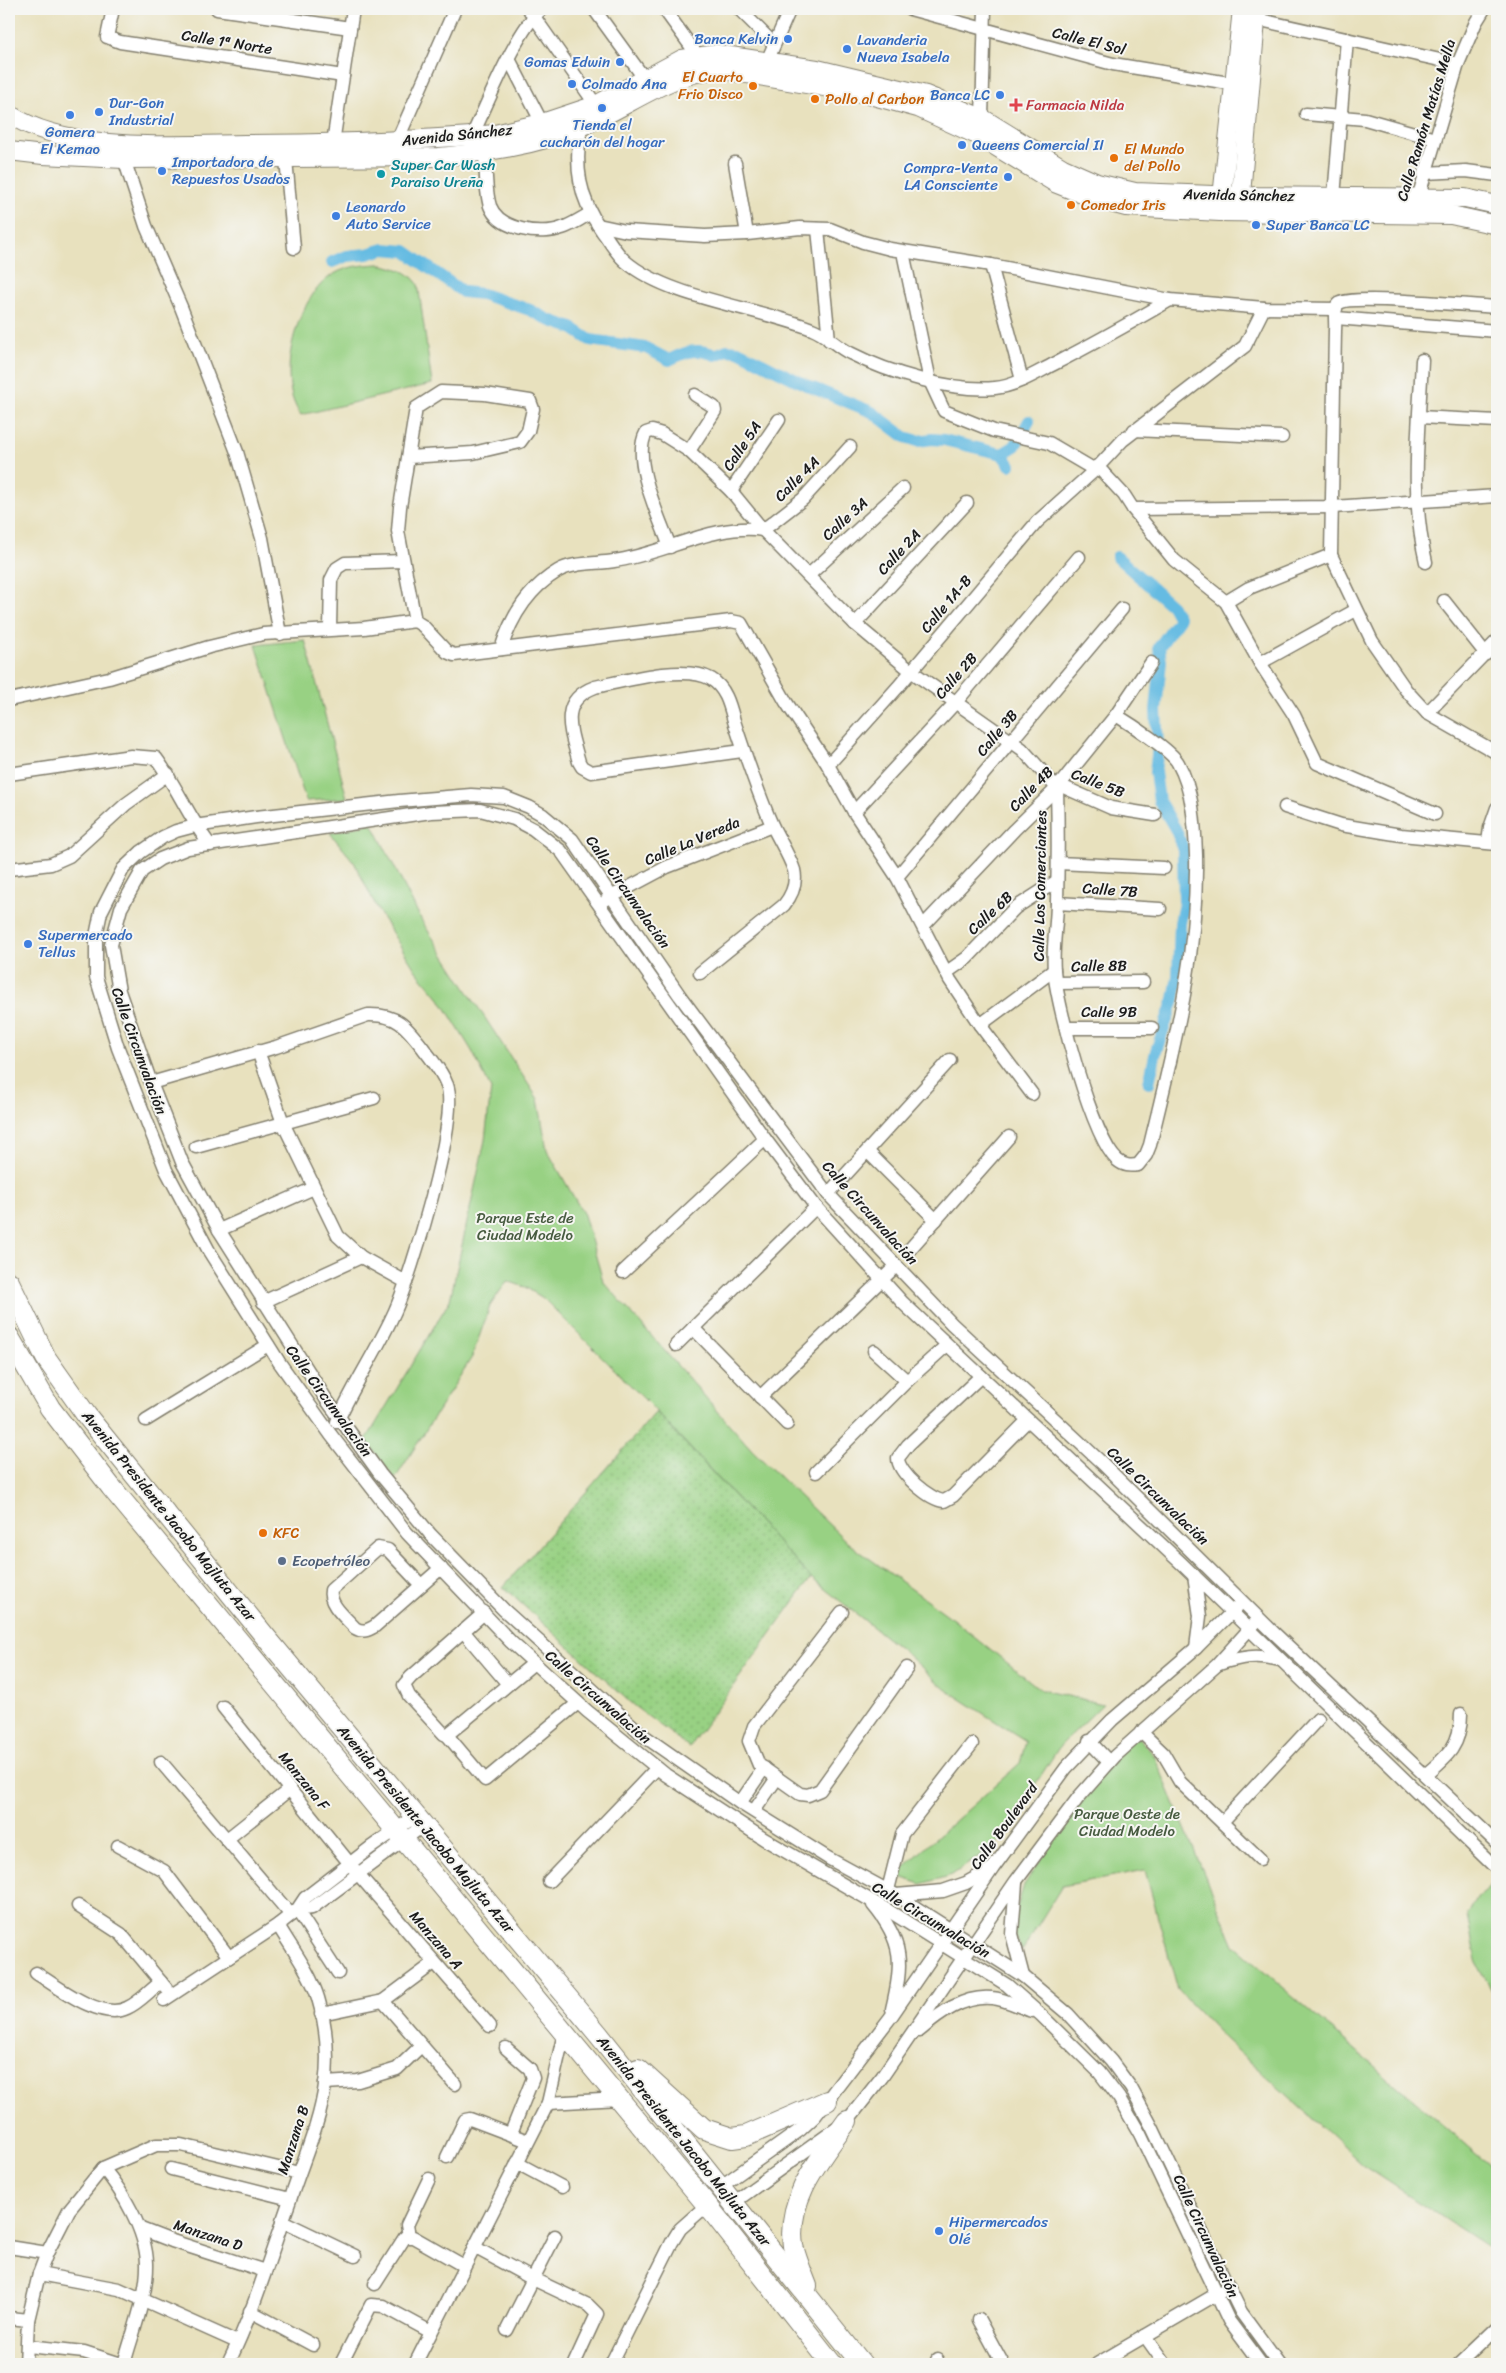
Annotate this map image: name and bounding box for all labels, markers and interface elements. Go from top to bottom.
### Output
street label: Calle El Sol [1050,19,1129,63]
street label: Calle 1ª Norte [180,22,275,62]
place label: Banca Kelvin [694,26,778,52]
place label: Lavanderia Nueva Isabela [857,27,950,70]
marker: Banca Kelvin [782,33,794,45]
street label: Calle Ramón Matías Mella [1389,35,1463,204]
marker: Lavanderia Nueva Isabela [841,43,853,55]
place label: Gomas Edwin [524,49,610,75]
marker: Gomas Edwin [614,56,626,68]
place label: El Cuarto Frio Disco [678,64,744,107]
place label: Colmado Ana [582,71,667,97]
marker: Colmado Ana [566,78,578,90]
marker: El Cuarto Frio Disco [747,80,759,92]
place label: Banca LC [930,82,990,108]
place label: Pollo al Carbon [825,86,924,112]
marker: Banca LC [994,89,1006,101]
place label: Dur-Gon Industrial [108,90,174,133]
place label: Farmacia Nilda [1026,92,1125,118]
marker: Pollo al Carbon [809,93,821,105]
marker: Farmacia Nilda [1010,99,1022,111]
marker: Tienda el cucharón del hogar [596,102,608,114]
marker: Dur-Gon Industrial [93,106,105,118]
marker: Gomera El Kemao [64,109,76,121]
place label: Tienda el cucharón del hogar [540,112,665,155]
street label: Avenida Sánchez [399,116,515,154]
place label: Gomera El Kemao [40,119,100,162]
place label: Queens Comercial II [972,132,1104,158]
place label: El Mundo del Pollo [1124,136,1185,179]
marker: Queens Comercial II [956,139,968,151]
place label: Importadora de Repuestos Usados [171,149,290,192]
place label: Super Car Wash Paraiso Ureña [391,152,495,195]
marker: El Mundo del Pollo [1108,152,1120,164]
place label: Compra-Venta LA Consciente [904,155,998,198]
marker: Importadora de Repuestos Usados [156,165,168,177]
marker: Super Car Wash Paraiso Ureña [375,168,387,180]
marker: Compra-Venta LA Consciente [1002,171,1014,183]
street label: Avenida Sánchez [1182,181,1296,209]
place label: Comedor Iris [1081,192,1166,218]
place label: Leonardo Auto Service [345,194,431,237]
marker: Comedor Iris [1065,199,1077,211]
marker: Leonardo Auto Service [330,210,342,222]
place label: Super Banca LC [1266,212,1370,238]
marker: Super Banca LC [1250,219,1262,231]
street label: Calle 5A [716,415,768,477]
street label: Calle 4A [768,450,826,508]
street label: Calle 3A [816,491,874,547]
street label: Calle 2A [871,523,927,581]
street label: Calle 1A-B [914,569,979,639]
street label: Calle 2B [928,646,984,705]
street label: Calle 3B [969,703,1025,762]
street label: Calle 4B [1002,759,1060,818]
street label: Calle 5B [1067,761,1129,805]
street label: Calle La Vereda [640,809,744,873]
street label: Calle Los Comerciantes [1026,809,1054,962]
street label: Calle Circunvalación [579,830,677,954]
street label: Calle 7B [1082,875,1139,905]
street label: Calle 6B [961,884,1019,941]
place label: Supermercado Tellus [38,922,133,965]
marker: Supermercado Tellus [22,938,34,950]
street label: Calle 8B [1071,953,1128,979]
street label: Calle Circunvalación [104,984,174,1118]
street label: Calle 9B [1081,999,1137,1025]
street label: Calle Circunvalación [816,1155,924,1271]
park label: Parque Este de Ciudad Modelo [476,1205,574,1248]
street label: Calle Circunvalación [279,1339,379,1463]
street label: Avenida Presidente Jacobo Majluta Azar [74,1404,263,1628]
street label: Calle Circunvalación [1101,1440,1215,1552]
place label: KFC [273,1520,299,1546]
marker: KFC [257,1527,269,1539]
place label: Ecopetróleo [292,1548,370,1574]
marker: Ecopetróleo [276,1555,288,1567]
street label: Calle Circunvalación [539,1643,657,1751]
street label: Avenida Presidente Jacobo Majluta Azar [330,1718,522,1940]
street label: Manzana F [272,1746,337,1817]
street label: Calle Boulevard [963,1776,1045,1875]
park label: Parque Oeste de Ciudad Modelo [1074,1801,1180,1844]
street label: Calle Circunvalación [867,1874,995,1966]
street label: Manzana A [403,1904,469,1976]
street label: Avenida Presidente Jacobo Majluta Azar [589,2029,778,2253]
street label: Manzana B [270,2101,317,2178]
street label: Calle Circunvalación [1166,2170,1246,2302]
place label: Hipermercados Olé [949,2209,1048,2252]
street label: Manzana D [170,2212,246,2258]
marker: Hipermercados Olé [933,2225,945,2237]

